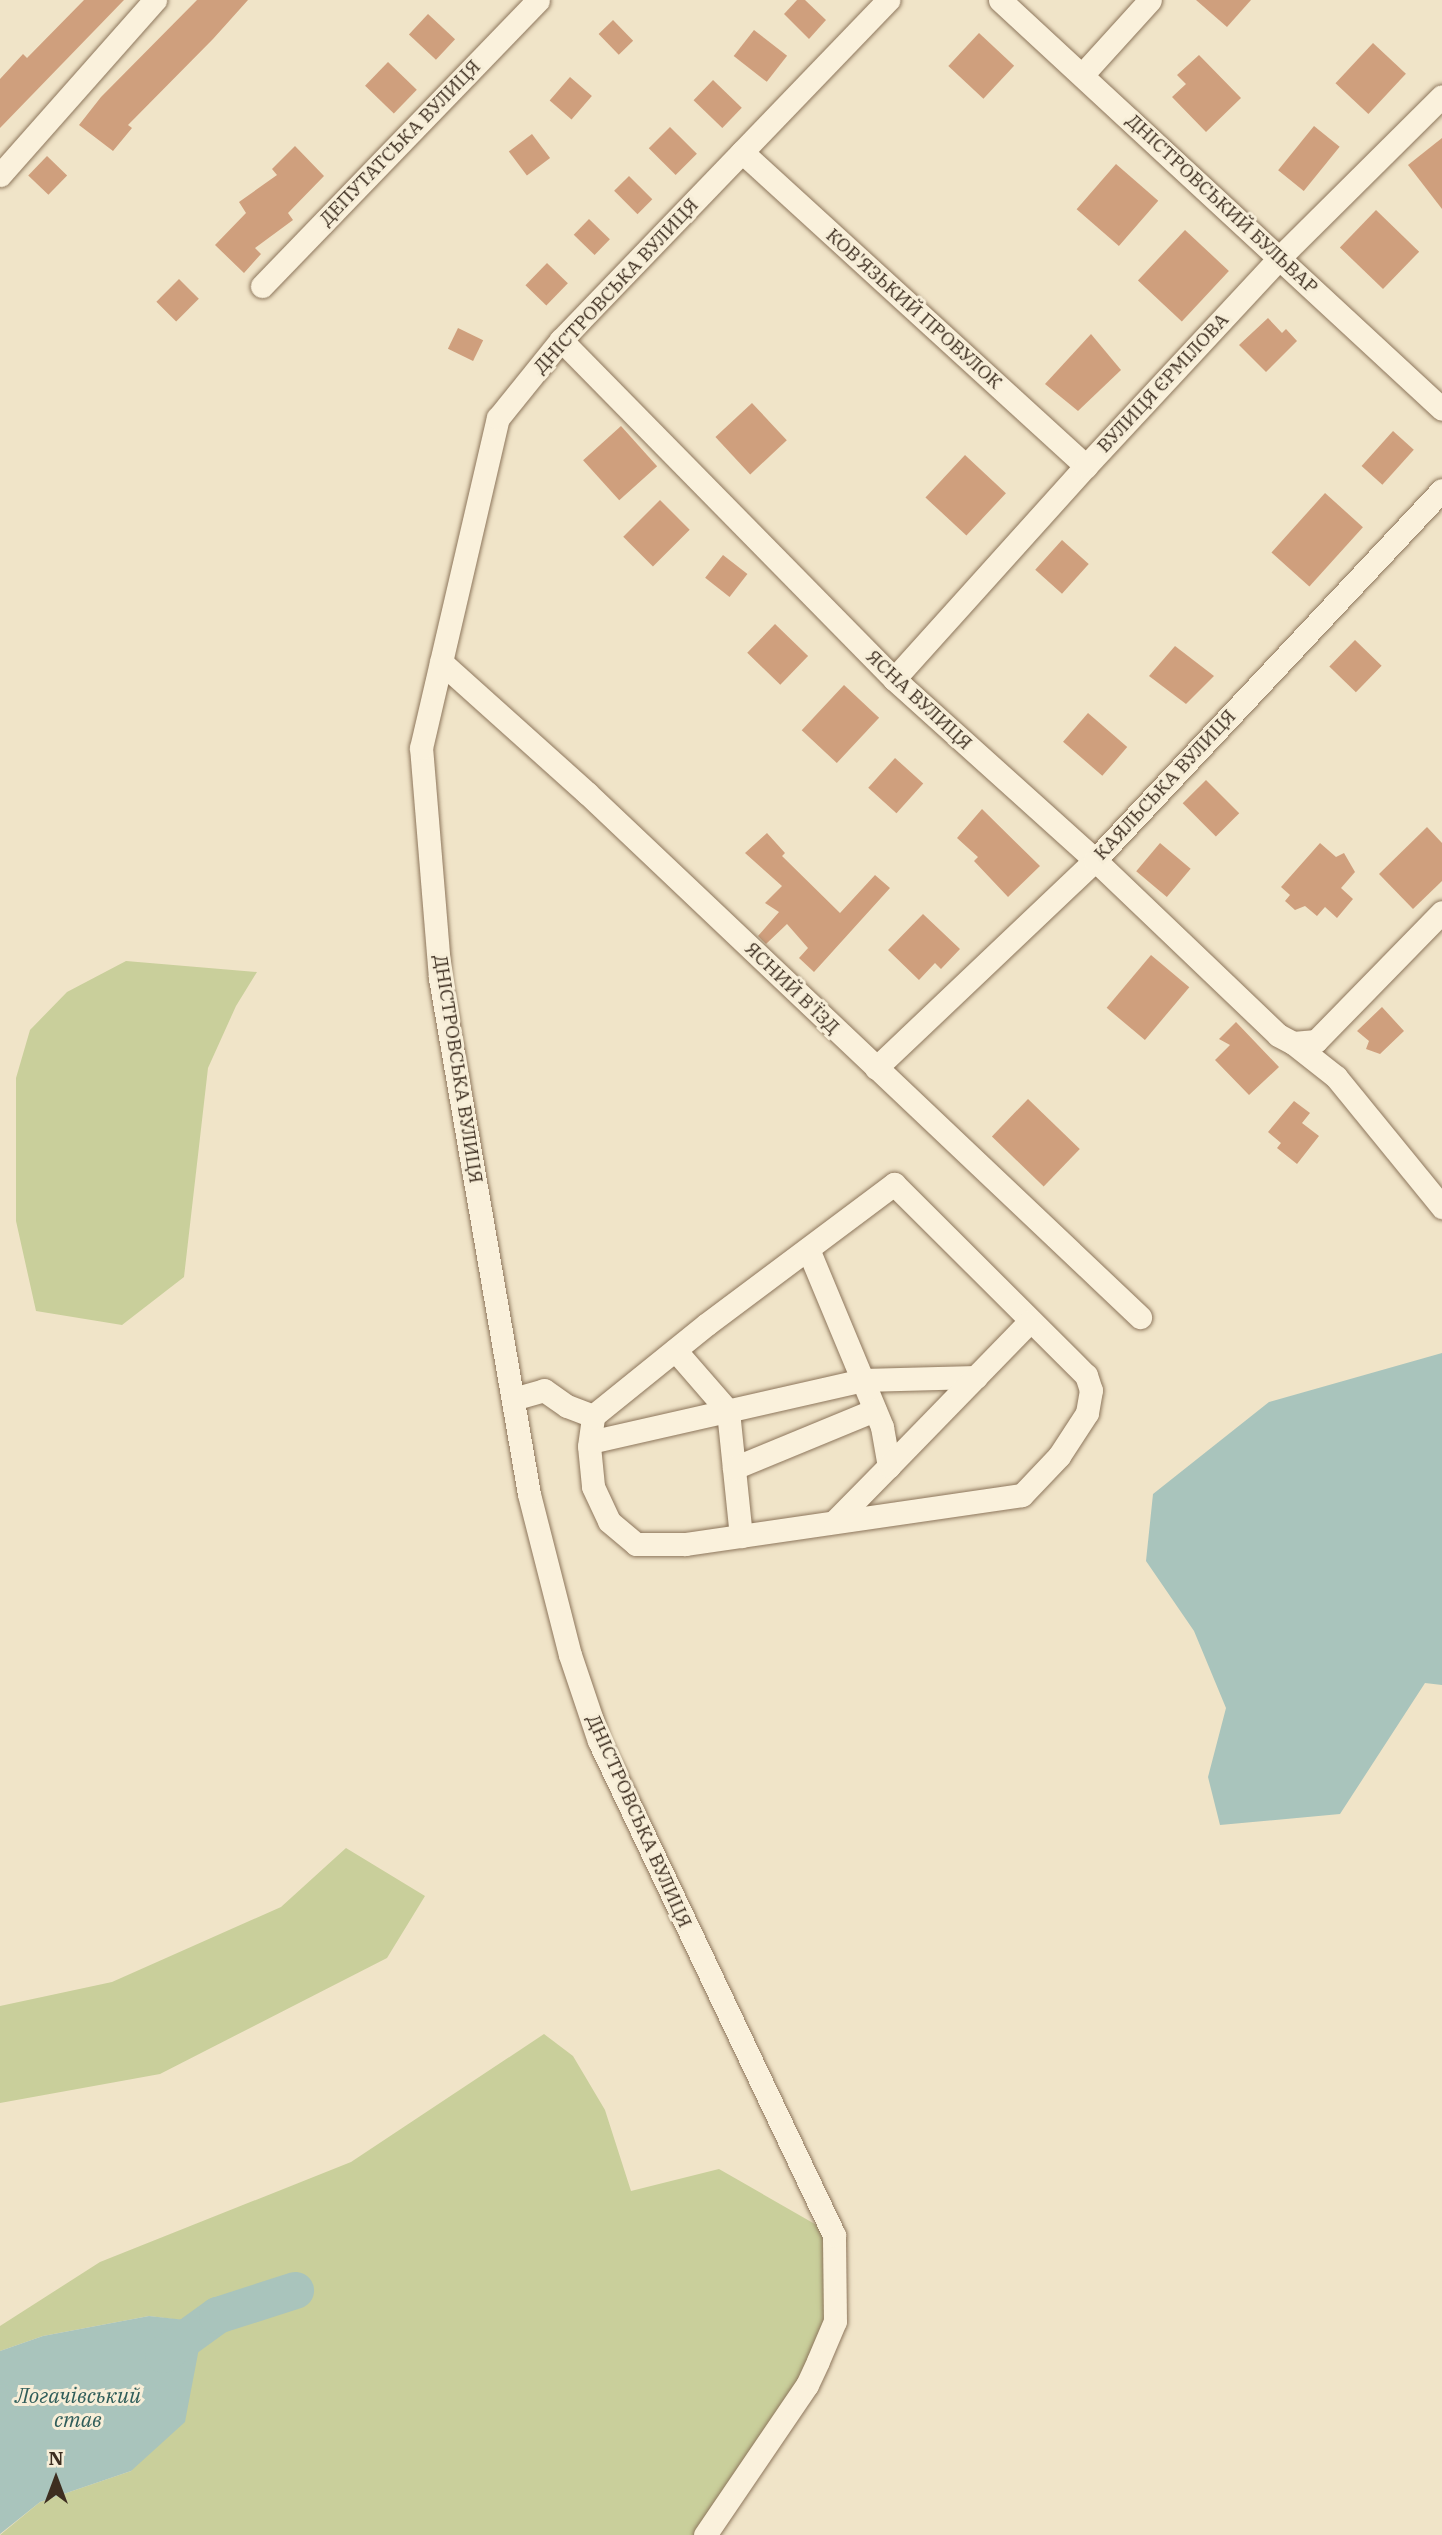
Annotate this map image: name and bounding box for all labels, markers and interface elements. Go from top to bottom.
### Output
street label: ДЕПУТАТСЬКА ВУЛИЦЯ [315,55,485,231]
street label: ДНІСТРОВСЬКИЙ БУЛЬВАР [1122,109,1322,299]
street label: ДНІСТРОВСЬКА ВУЛИЦЯ [529,194,703,378]
street label: КОВ'ЯЗЬКИЙ ПРОВУЛОК [821,224,1007,394]
street label: ВУЛИЦЯ ЄРМІЛОВА [1093,309,1233,457]
street label: ЯСНА ВУЛИЦЯ [862,645,976,755]
street label: КАЯЛЬСЬКА ВУЛИЦЯ [1089,705,1241,865]
street label: ЯСНИЙ В'ЇЗД [740,937,844,1039]
street label: ДНІСТРОВСЬКА ВУЛИЦЯ [429,953,487,1185]
street label: ДНІСТРОВСЬКА ВУЛИЦЯ [582,1711,696,1931]
water label: Логачівський став [15,2382,141,2432]
north arrow [21,2444,91,2514]
text: N [48,2446,64,2470]

